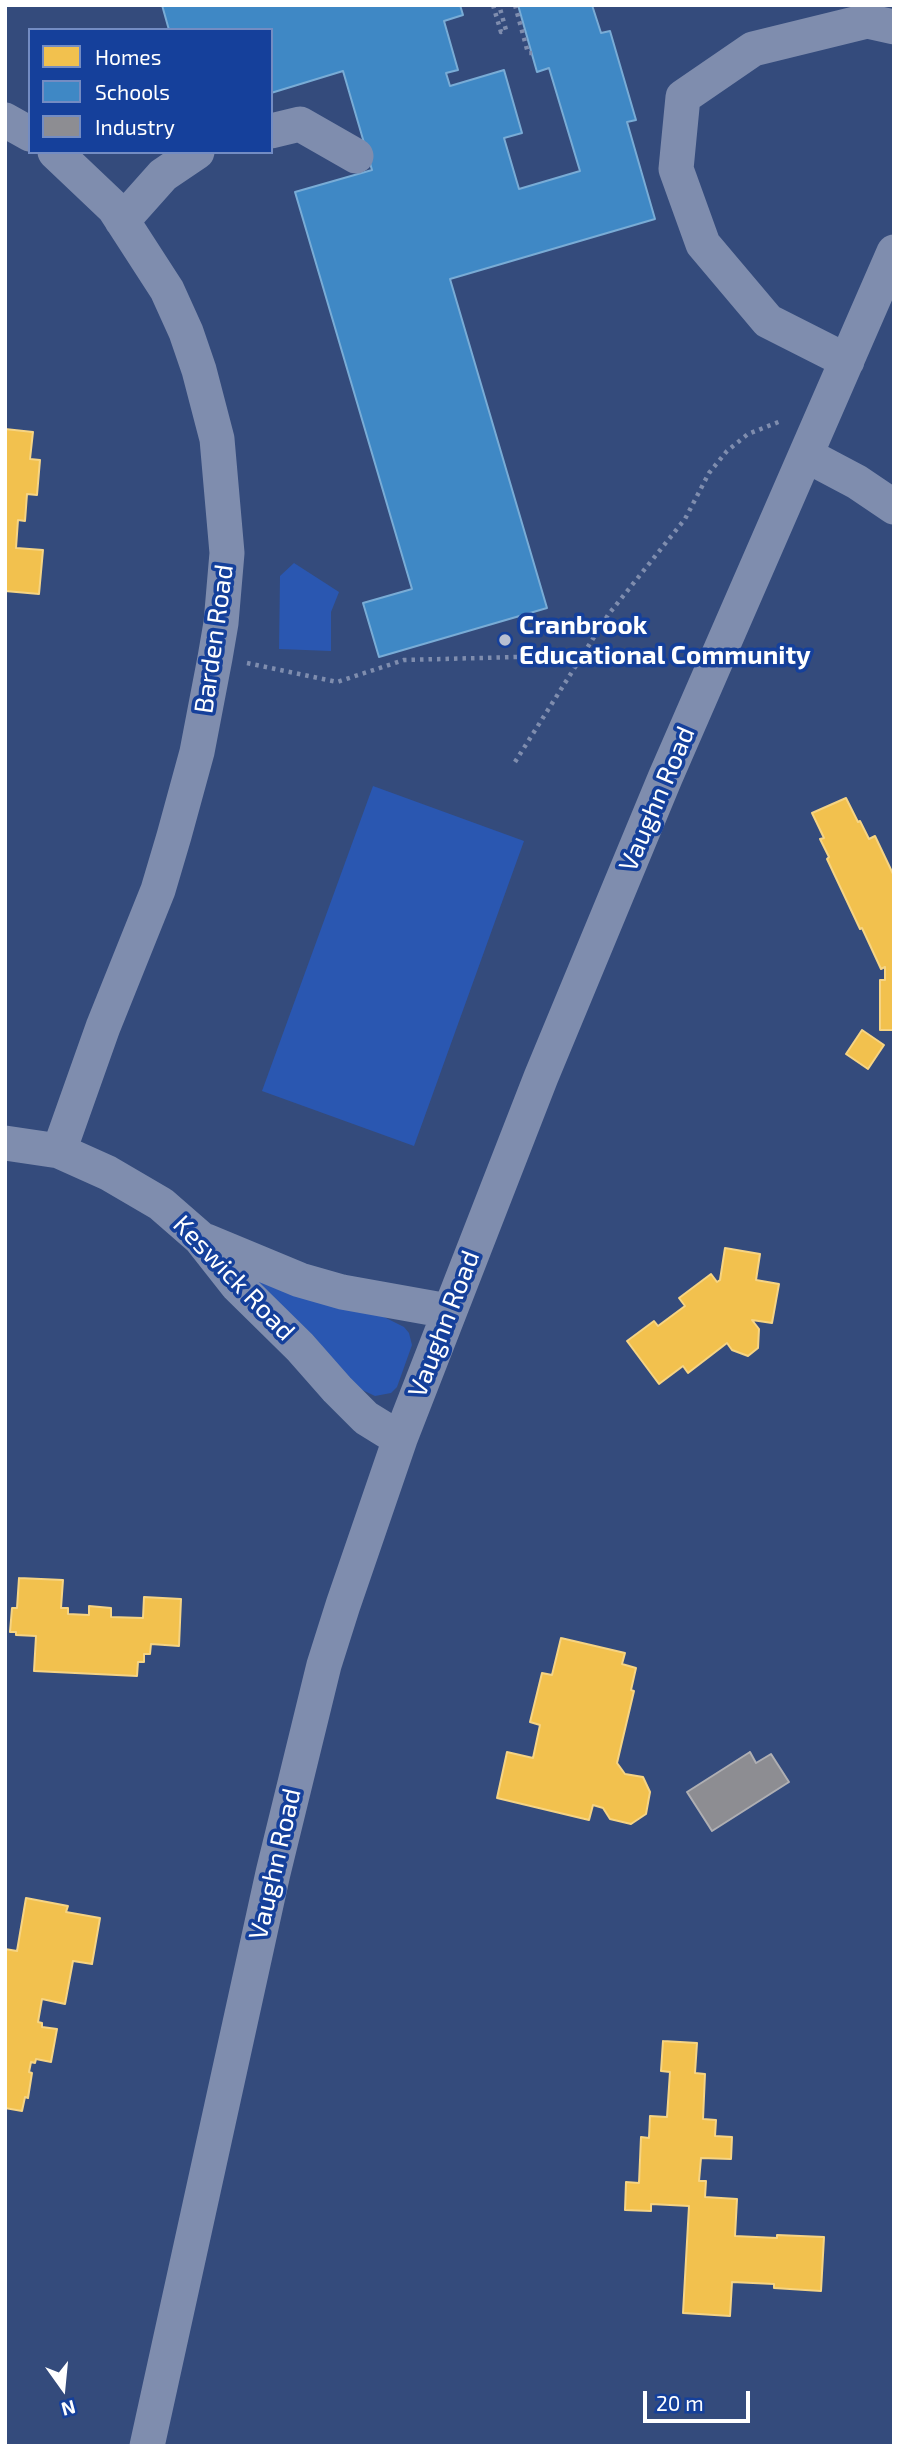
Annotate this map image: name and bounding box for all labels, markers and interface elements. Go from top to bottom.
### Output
legend [28,28,273,154]
text: Homes [95,44,161,69]
text: Schools [95,79,170,104]
text: Industry [95,114,175,139]
street label: Barden Road [188,562,240,716]
place label: Cranbrook Educational Community [519,609,811,670]
marker: Cranbrook Educational Community [497,632,513,648]
street label: Vaughn Road [612,722,702,876]
street label: Keswick Road [167,1209,301,1347]
street label: Vaughn Road [402,1246,486,1402]
street label: Vaughn Road [242,1785,308,1943]
north arrow [28,2353,98,2423]
scale bar [647,2378,754,2422]
text: 20 m [656,2390,704,2415]
text: N [59,2396,78,2422]

